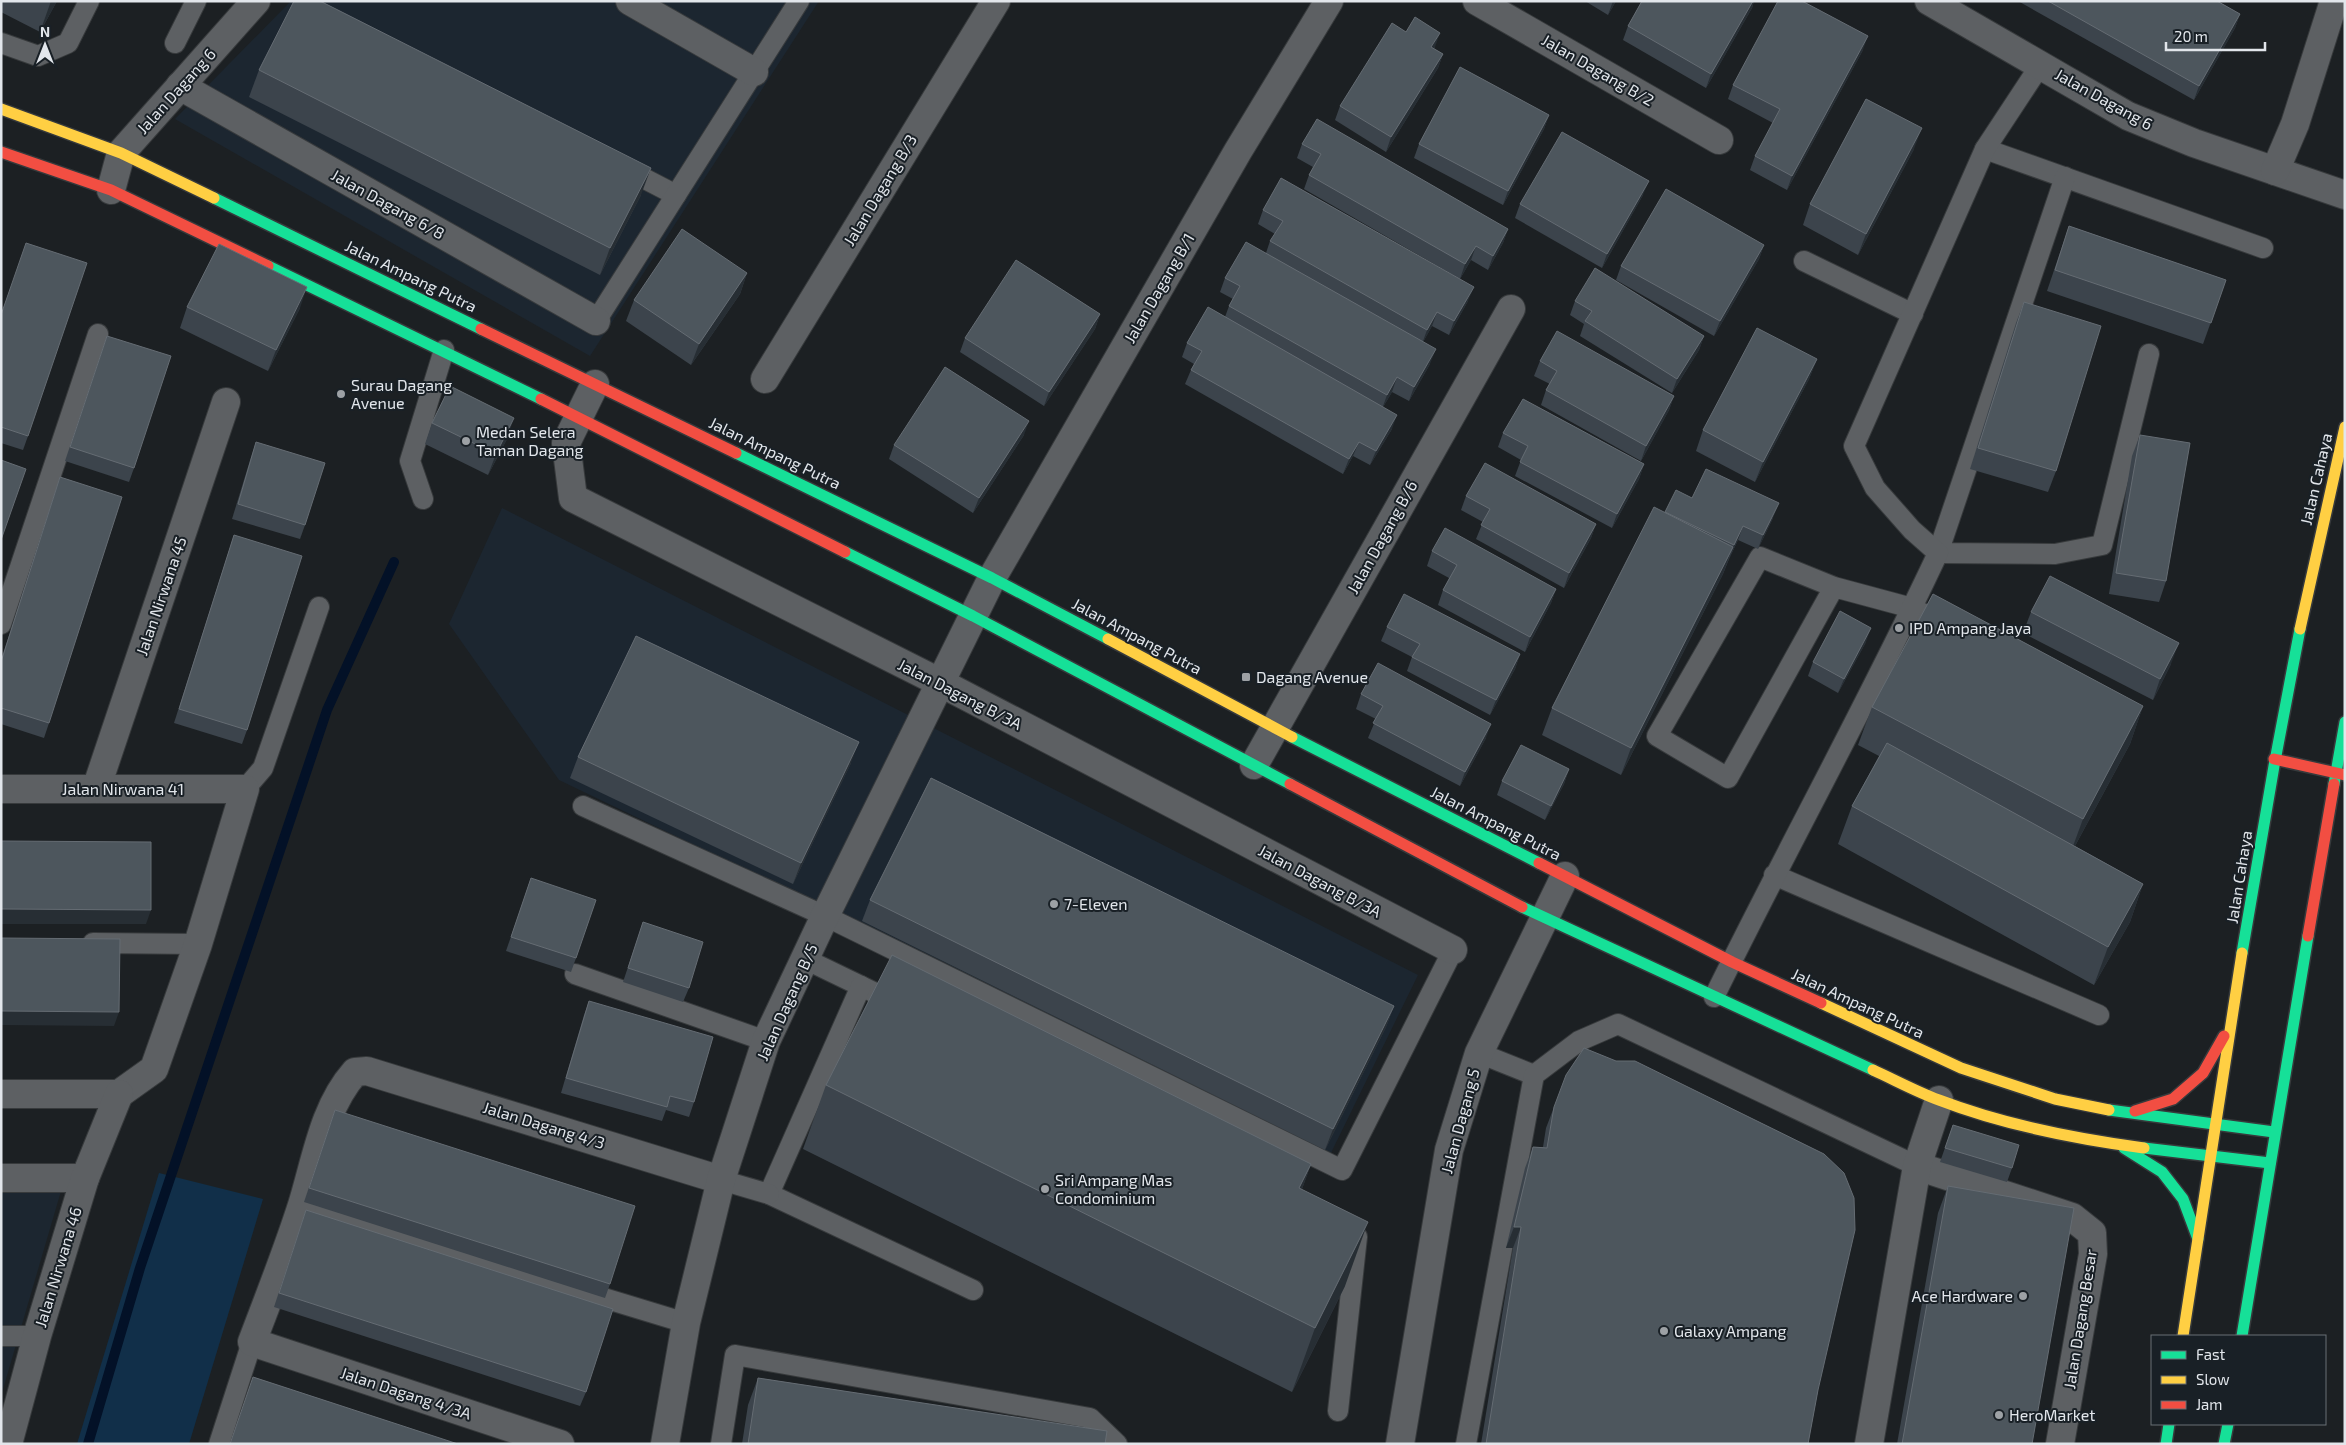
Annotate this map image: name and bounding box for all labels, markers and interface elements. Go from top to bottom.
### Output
north arrow [20,20,70,70]
scale bar [2166,20,2265,52]
text: N [40,23,50,40]
text: 20 m [2174,27,2208,45]
street label: Jalan Dagang B/2 [1539,30,1658,109]
street label: Jalan Dagang 6 [132,44,219,137]
street label: Jalan Dagang 6 [2052,64,2156,133]
street label: Jalan Dagang B/3 [839,131,920,249]
street label: Jalan Dagang 6/8 [328,165,448,243]
street label: Jalan Dagang B/1 [1119,229,1198,346]
street label: Jalan Ampang Putra [342,235,480,316]
place label: Surau Dagang Avenue [351,375,452,412]
marker: Surau Dagang Avenue [335,388,347,400]
street label: Jalan Ampang Putra [706,412,844,493]
place label: Medan Selera Taman Dagang [476,422,584,459]
street label: Jalan Cahaya [2296,431,2335,527]
marker: Medan Selera Taman Dagang [460,435,472,447]
street label: Jalan Dagang B/6 [1343,477,1421,597]
street label: Jalan Nirwana 45 [131,534,190,658]
street label: Jalan Ampang Putra [1069,593,1205,678]
place label: IPD Ampang Jaya [1909,618,2031,637]
marker: IPD Ampang Jaya [1893,622,1905,634]
street label: Jalan Dagang B/3A [895,654,1025,733]
place label: Dagang Avenue [1256,667,1368,686]
marker: Dagang Avenue [1240,671,1252,683]
street label: Jalan Nirwana 41 [62,779,184,798]
street label: Jalan Ampang Putra [1428,781,1565,864]
street label: Jalan Cahaya [2222,829,2255,925]
street label: Jalan Dagang B/3A [1256,840,1385,921]
place label: 7-Eleven [1064,894,1128,913]
marker: 7-Eleven [1048,898,1060,910]
street label: Jalan Dagang B/5 [752,940,821,1063]
street label: Jalan Ampang Putra [1789,964,1927,1042]
street label: Jalan Dagang 5 [1436,1066,1483,1176]
street label: Jalan Dagang 4/3 [481,1097,607,1152]
place label: Sri Ampang Mas Condominium [1055,1170,1172,1207]
marker: Sri Ampang Mas Condominium [1039,1183,1051,1195]
street label: Jalan Nirwana 46 [30,1204,85,1329]
street label: Jalan Dagang Besar [2059,1247,2100,1390]
place label: Ace Hardware [1912,1286,2013,1305]
marker: Ace Hardware [2017,1290,2029,1302]
place label: Galaxy Ampang [1674,1321,1786,1340]
marker: Galaxy Ampang [1658,1325,1670,1337]
legend [2151,1335,2326,1425]
text: Fast [2196,1345,2226,1363]
street label: Jalan Dagang 4/3A [338,1362,474,1423]
text: Slow [2196,1370,2230,1388]
text: Jam [2196,1395,2222,1413]
place label: HeroMarket [2009,1405,2095,1424]
marker: HeroMarket [1993,1409,2005,1421]

